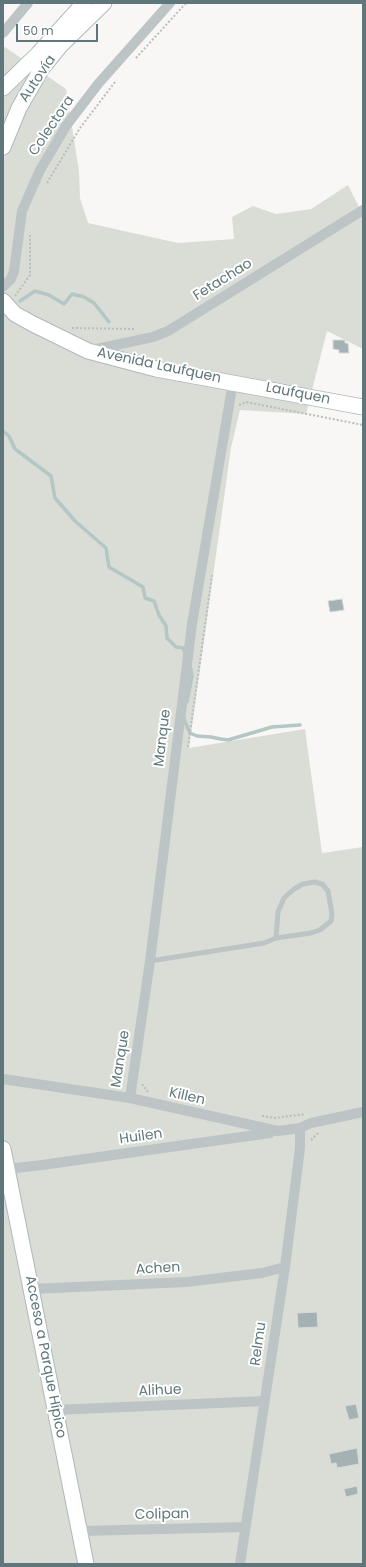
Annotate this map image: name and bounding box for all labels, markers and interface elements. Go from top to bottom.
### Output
scale bar [18,16,100,42]
text: 50 m [23,22,54,39]
street label: Autovía [16,52,60,106]
street label: Colectora [26,93,78,159]
street label: Fetachao [190,255,256,305]
street label: Avenida Laufquen [96,345,222,387]
street label: Laufquen [264,380,332,408]
street label: Manque [151,708,175,768]
street label: Manque [108,1029,134,1089]
street label: Killen [167,1085,207,1109]
street label: Huilen [118,1126,164,1148]
street label: Achen [135,1259,181,1279]
street label: Acceso a Parque Hípico [21,1274,69,1440]
street label: Relmu [248,1321,270,1367]
street label: Alihue [138,1382,182,1400]
street label: Colipan [135,1506,189,1524]

